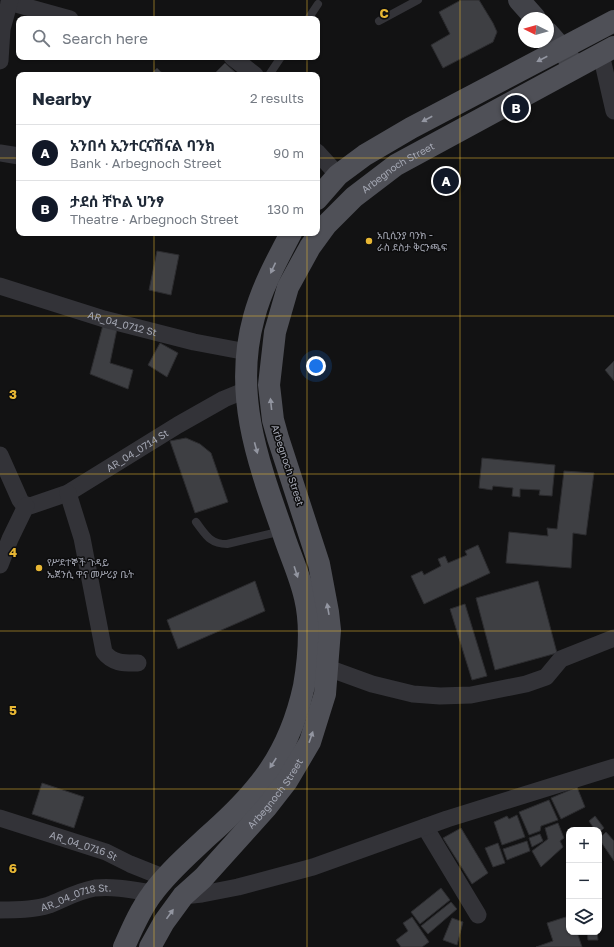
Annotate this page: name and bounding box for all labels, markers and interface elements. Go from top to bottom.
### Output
text: C [379,5,389,21]
north arrow [518,12,554,48]
search box [16,16,320,60]
icon: search [30,27,52,49]
text: Search here [62,29,148,47]
one-way arrow [537,56,548,62]
text: Nearby [32,88,92,109]
text: 2 results [250,90,304,106]
pin: B [503,93,529,123]
one-way arrow [421,115,433,122]
text: አንበሳ ኢንተርናሽናል ባንክ [70,136,215,154]
street label: Arbegnoch Street [359,139,436,195]
text: A [40,145,50,161]
text: 90 m [273,145,304,161]
text: Bank · Arbegnoch Street [70,155,222,171]
pin: A [433,166,459,196]
text: ታደሰ ቸኮል ህንፃ [70,192,164,210]
text: B [40,201,50,217]
text: 130 m [267,201,304,217]
text: Theatre · Arbegnoch Street [70,211,239,227]
place label: አቢሲንያ ባንክ - ራስ ደስታ ቅርንጫፍ [377,229,448,253]
marker: አቢሲንያ ባንክ - ራስ ደስታ ቅርንጫፍ [364,236,374,246]
one-way arrow [270,262,276,273]
street label: AR_04_0712 St [86,308,158,338]
your location [306,356,326,376]
text: 3 [9,386,17,402]
one-way arrow [268,398,274,410]
street label: Arbegnoch Street [269,423,307,507]
street label: AR_04_0714 St [104,426,171,474]
one-way arrow [253,443,259,455]
text: 4 [9,544,17,560]
place label: የሥደተኞች ጉዳይ ኤጀንሲ ዋና መሥሪያ ቤት [47,556,134,580]
marker: የሥደተኞች ጉዳይ ኤጀንሲ ዋና መሥሪያ ቤት [34,563,44,573]
one-way arrow [293,566,299,578]
one-way arrow [325,603,331,615]
text: 5 [9,702,17,718]
one-way arrow [308,730,314,742]
street label: Arbegnoch Street [245,756,305,831]
one-way arrow [269,758,277,769]
map controls [566,827,602,935]
button: + [566,827,602,863]
street label: AR_04_0716 St [48,828,120,863]
text: 6 [9,860,17,876]
button: − [566,863,602,899]
street label: AR_04_0718 St. [39,881,112,913]
button: layers [566,899,602,935]
one-way arrow [166,908,174,919]

